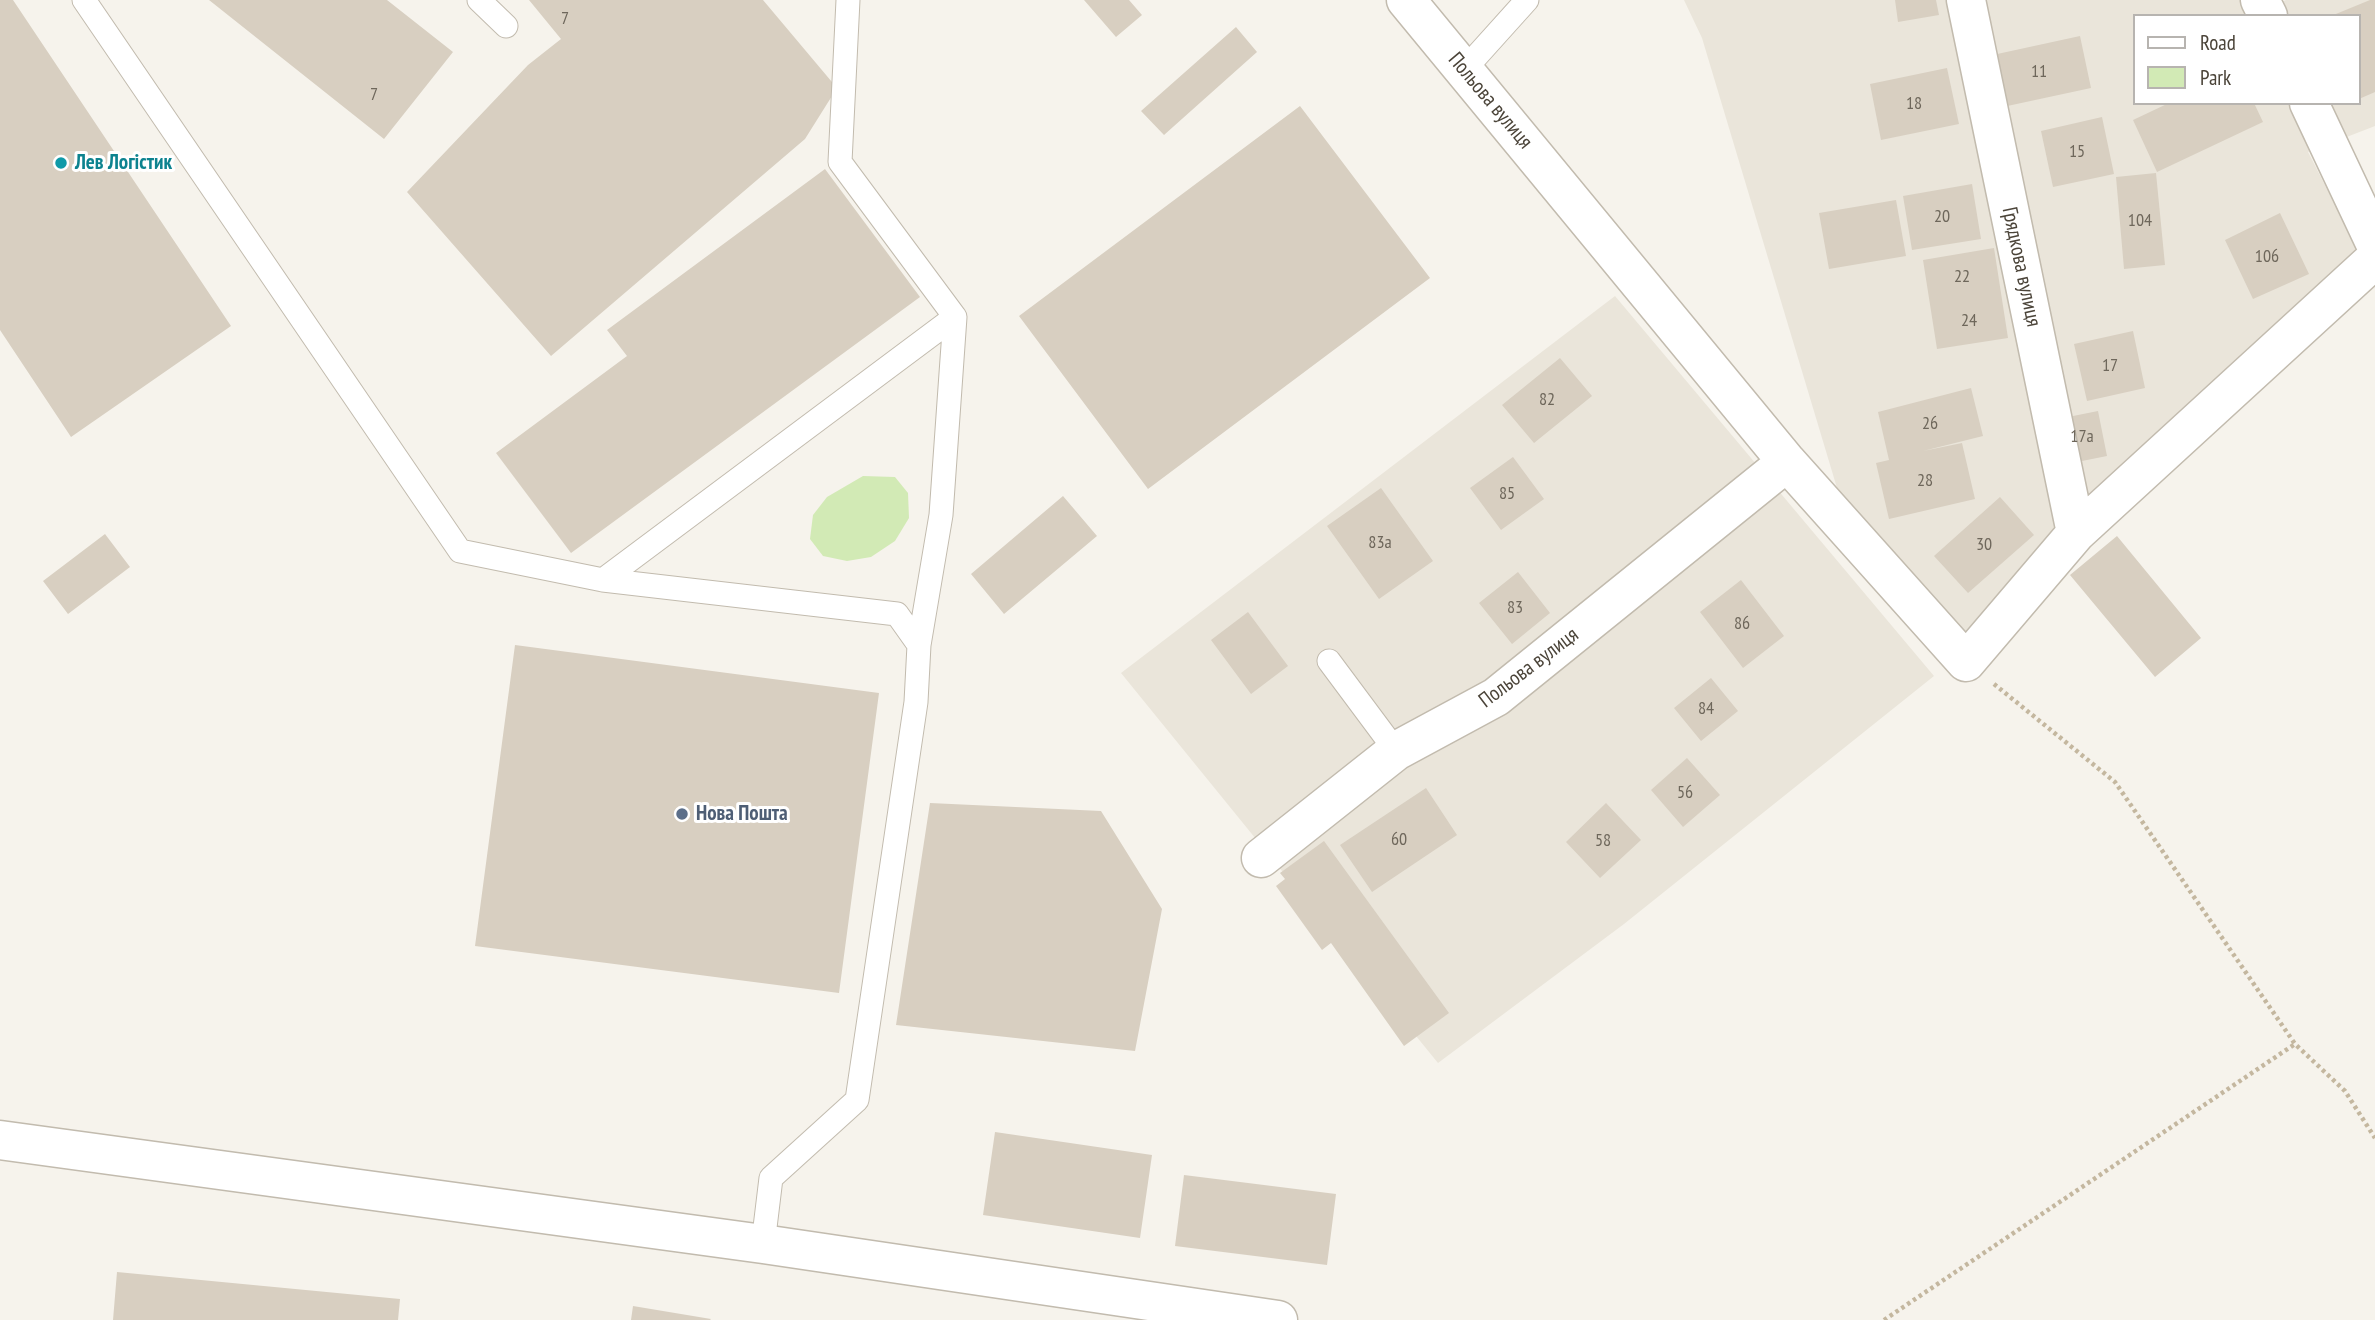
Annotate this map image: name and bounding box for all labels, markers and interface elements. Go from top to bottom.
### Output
house number: 7 [561,8,569,30]
legend [2134,14,2361,105]
text: Road [2200,29,2236,56]
street label: Польова вулиця [1442,48,1538,154]
house number: 11 [2031,61,2047,83]
text: Park [2200,64,2231,91]
house number: 7 [370,84,378,106]
house number: 18 [1906,93,1922,115]
house number: 15 [2069,141,2085,163]
place label: Лев Логістик [75,150,172,176]
marker: Лев Логістик [53,155,69,171]
street label: Грядкова вулиця [1996,205,2046,329]
house number: 20 [1934,206,1950,228]
house number: 104 [2128,210,2152,232]
house number: 106 [2255,246,2279,268]
house number: 22 [1954,266,1970,288]
house number: 24 [1961,310,1977,332]
house number: 17 [2102,355,2118,377]
house number: 82 [1539,389,1555,411]
house number: 26 [1922,413,1938,435]
house number: 17а [2070,426,2094,448]
house number: 28 [1917,470,1933,492]
house number: 85 [1499,483,1515,505]
house number: 83а [1368,532,1392,554]
house number: 30 [1976,534,1992,556]
house number: 83 [1507,597,1523,619]
house number: 86 [1734,613,1750,635]
street label: Польова вулиця [1474,622,1584,714]
house number: 84 [1698,698,1714,720]
house number: 56 [1677,782,1693,804]
place label: Нова Пошта [696,801,788,827]
marker: Нова Пошта [674,806,690,822]
house number: 60 [1391,829,1407,851]
house number: 58 [1595,830,1611,852]

